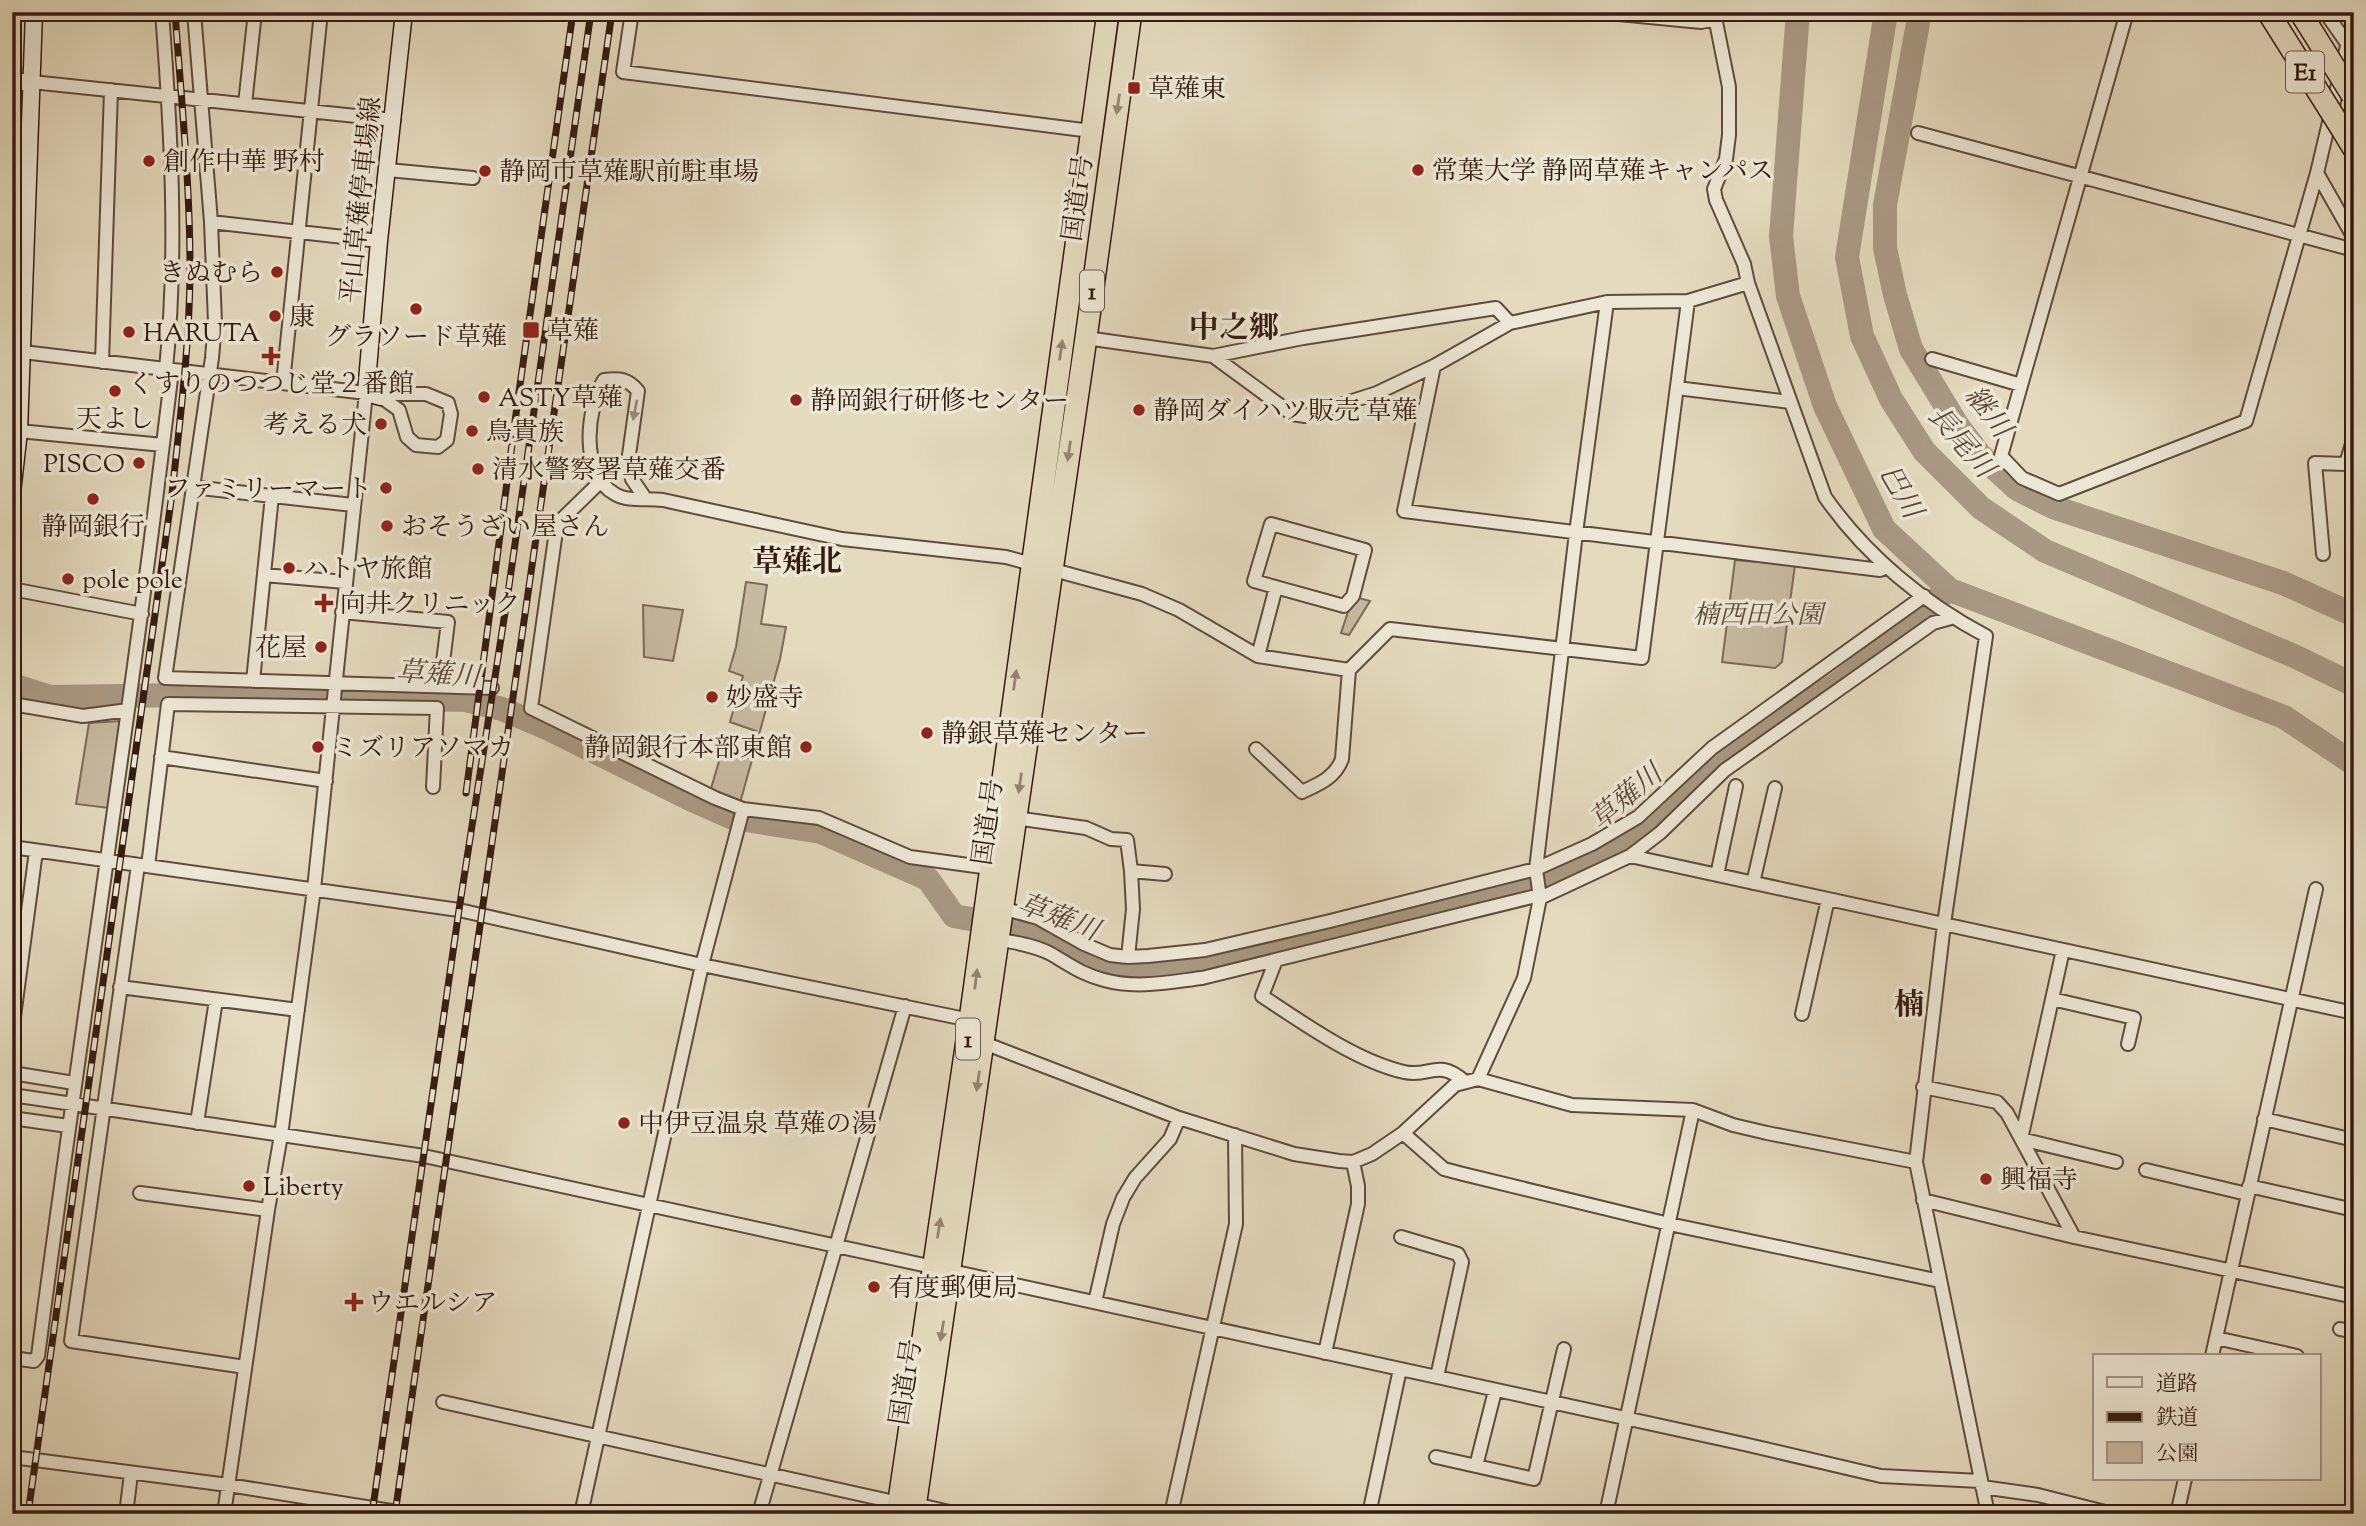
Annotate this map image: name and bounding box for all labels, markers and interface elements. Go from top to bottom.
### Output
road number: E1 [2286,52,2324,92]
place label: 草薙東 [1148,72,1226,109]
marker: 草薙東 [1126,80,1142,96]
one-way arrow [1112,93,1123,115]
street label: 平山草薙停車場線 [333,95,392,306]
place label: 創作中華 野村 [163,145,325,182]
marker: 創作中華 野村 [141,153,157,169]
street label: 国道1号 [1055,153,1104,244]
place label: 常葉大学 静岡草薙キャンパス [1432,154,1774,191]
place label: 静岡市草薙駅前駐車場 [499,155,759,192]
marker: 常葉大学 静岡草薙キャンパス [1410,162,1426,178]
marker: 静岡市草薙駅前駐車場 [477,163,493,179]
place label: きぬむら [159,256,263,293]
marker: きぬむら [269,264,285,280]
road number: 1 [1080,270,1104,312]
place label: 康 [289,300,315,337]
marker: グラソード草薙 [408,301,424,317]
marker: 康 [267,308,283,324]
district label: 中之郷 [1189,308,1279,351]
place label: 草薙 [547,314,599,351]
place label: HARUTA [143,316,260,353]
place label: グラソード草薙 [325,320,507,357]
marker: 草薙 [521,320,541,340]
marker: HARUTA [121,324,137,340]
one-way arrow [1055,339,1066,361]
marker: くすりのつつじ堂２番館 [263,348,279,364]
place label: くすりのつつじ堂２番館 [128,367,414,404]
water label: 継川 [1954,378,2021,450]
place label: ASTY草薙 [498,381,623,418]
marker: 天よし [107,383,123,399]
place label: 静岡銀行研修センター [810,384,1069,421]
marker: ASTY草薙 [476,389,492,405]
marker: 静岡銀行研修センター [788,392,804,408]
place label: 静岡ダイハツ販売 草薙 [1153,394,1418,431]
water label: 長尾川 [1917,398,2004,490]
one-way arrow [629,399,640,421]
place label: 天よし [76,402,154,439]
marker: 静岡ダイハツ販売 草薙 [1131,402,1147,418]
place label: 考える犬 [263,408,367,445]
place label: 鳥貴族 [486,415,564,452]
marker: 考える犬 [373,416,389,432]
marker: 鳥貴族 [464,423,480,439]
one-way arrow [1063,440,1074,462]
place label: PISCO [43,447,125,484]
place label: 清水警察署草薙交番 [492,453,726,490]
marker: PISCO [131,455,147,471]
water label: 巴川 [1868,458,1932,529]
marker: 清水警察署草薙交番 [470,461,486,477]
place label: ファミリーマート [165,472,372,509]
marker: ファミリーマート [378,480,394,496]
marker: 静岡銀行 [85,491,101,507]
place label: 静岡銀行 [41,510,145,547]
place label: おそうざい屋さん [401,510,609,547]
marker: おそうざい屋さん [379,518,395,534]
district label: 草薙北 [752,542,842,585]
place label: ハトヤ旅館 [303,552,432,589]
marker: ハトヤ旅館 [281,560,297,576]
place label: pole pole [82,563,183,600]
marker: pole pole [60,571,76,587]
place label: 向井クリニック [340,587,520,624]
marker: 向井クリニック [314,593,334,613]
park label: 楠西田公園 [1693,598,1827,635]
place label: 花屋 [255,631,307,668]
marker: 花屋 [313,639,329,655]
water label: 草薙川 [394,653,484,699]
one-way arrow [1010,669,1021,691]
place label: 妙盛寺 [726,681,804,718]
marker: 妙盛寺 [704,689,720,705]
place label: 静銀草薙センター [941,717,1148,754]
marker: 静銀草薙センター [919,725,935,741]
place label: ミズリアソマカ [332,731,514,768]
place label: 静岡銀行本部東館 [584,731,792,768]
marker: ミズリアソマカ [310,739,326,755]
marker: 静岡銀行本部東館 [798,739,814,755]
water label: 草薙川 [1582,754,1674,841]
one-way arrow [1015,772,1026,794]
street label: 国道1号 [965,777,1014,868]
water label: 草薙川 [1012,885,1107,954]
one-way arrow [970,968,981,990]
district label: 楠 [1894,985,1924,1028]
road number: 1 [956,1018,980,1059]
one-way arrow [972,1070,983,1092]
place label: 中伊豆温泉 草薙の湯 [638,1107,878,1144]
marker: 中伊豆温泉 草薙の湯 [616,1115,632,1131]
place label: 興福寺 [2000,1163,2078,1200]
place label: Liberty [263,1170,344,1207]
marker: 興福寺 [1978,1171,1994,1187]
marker: Liberty [241,1178,257,1194]
one-way arrow [934,1217,945,1239]
place label: 有度郵便局 [888,1271,1018,1308]
marker: 有度郵便局 [866,1279,882,1295]
place label: ウエルシア [368,1286,497,1323]
marker: ウエルシア [346,1294,362,1310]
one-way arrow [936,1320,947,1342]
street label: 国道1号 [882,1337,933,1428]
legend [2093,1354,2320,1480]
text: 道路 [2156,1370,2198,1400]
text: 鉄道 [2156,1404,2198,1434]
text: 公園 [2156,1440,2198,1470]

